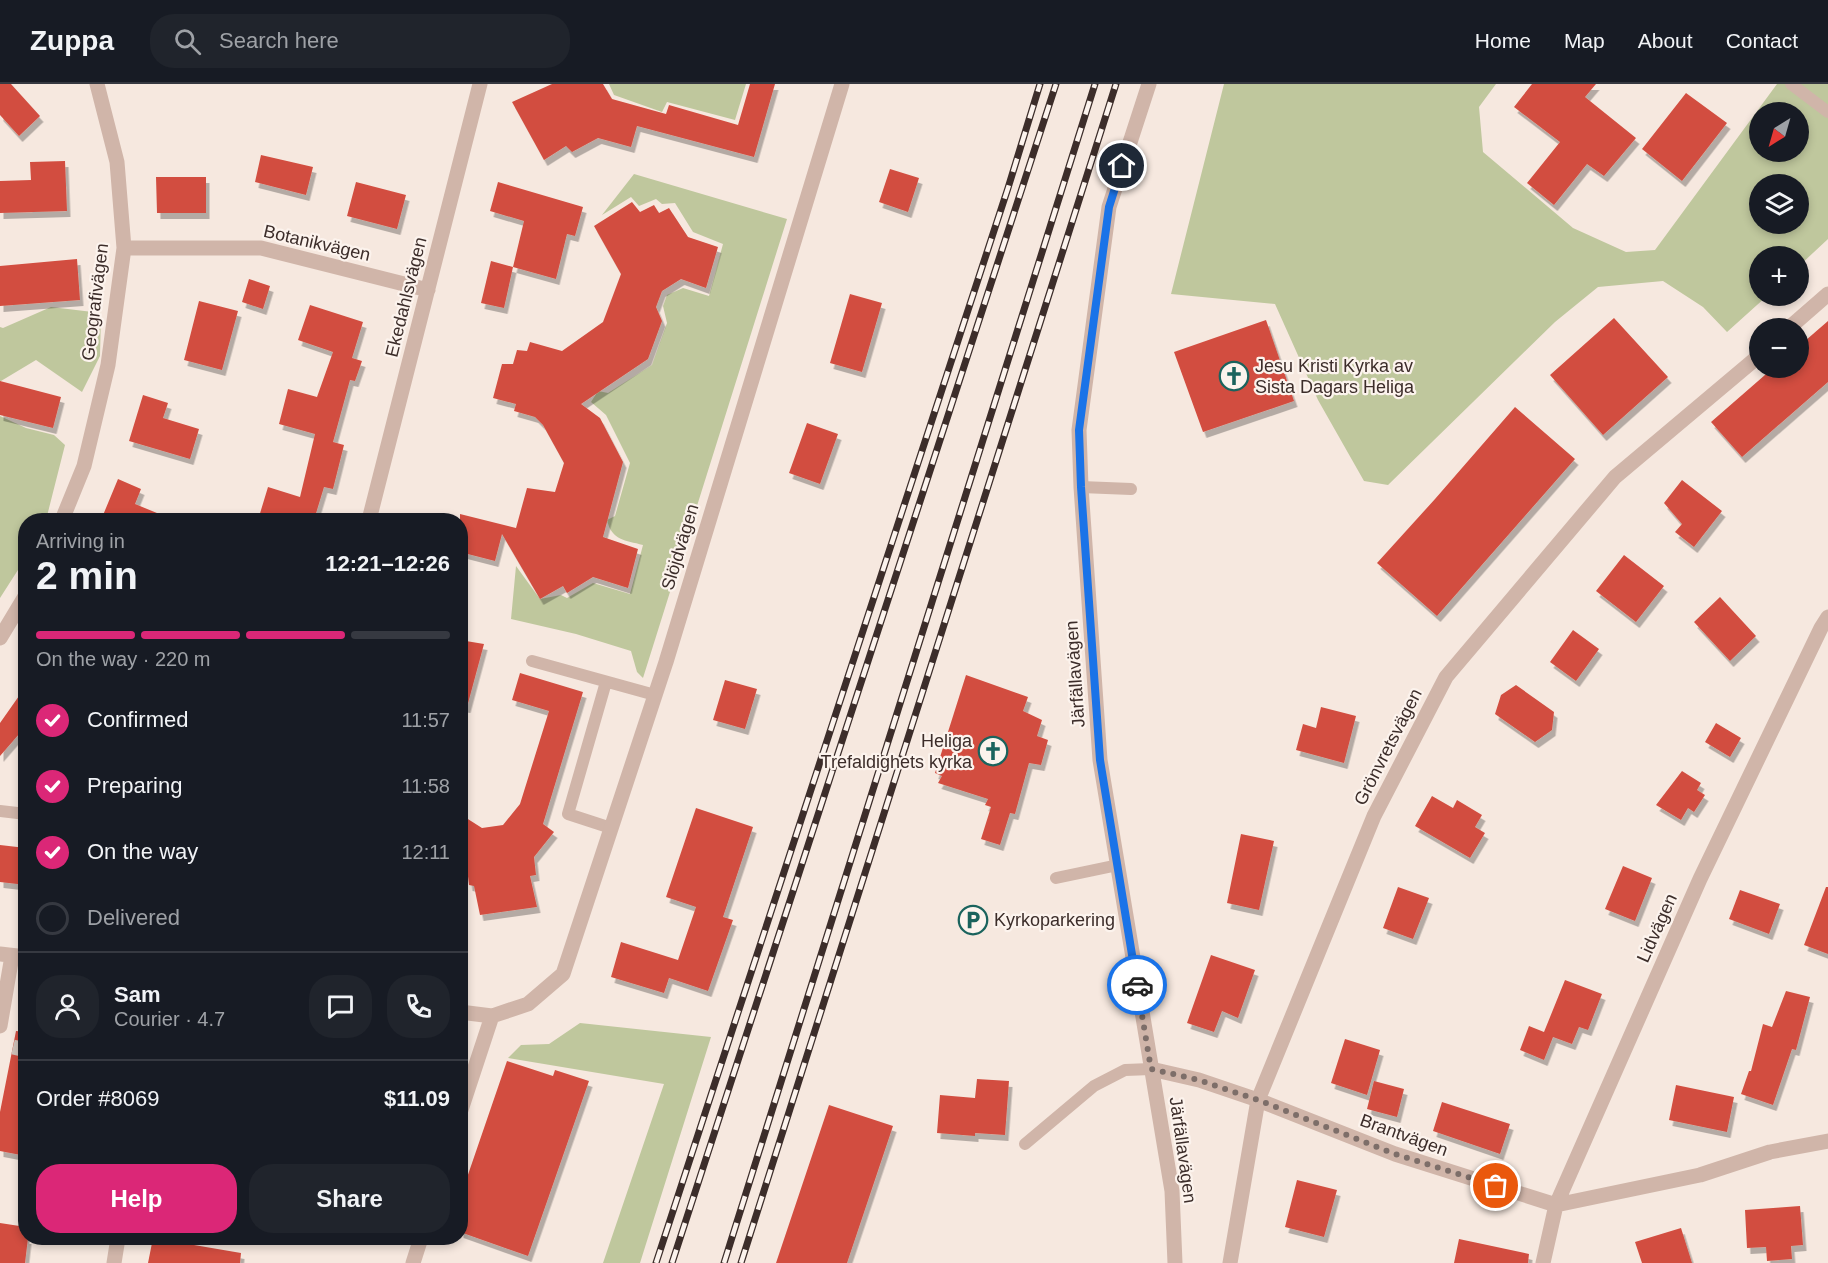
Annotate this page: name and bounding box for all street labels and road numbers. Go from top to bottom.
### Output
street label: Botanikvägen [262,221,372,265]
street label: Ekedahlsvägen [381,235,431,359]
street label: Geografivägen [78,242,112,362]
street label: Slöjdvägen [657,501,703,593]
street label: Järfällavägen [1061,620,1089,728]
street label: Grönvretsvägen [1350,685,1426,809]
street label: Lidvägen [1633,891,1681,965]
street label: Järfällavägen [1166,1096,1200,1204]
street label: Brantvägen [1357,1110,1451,1160]

